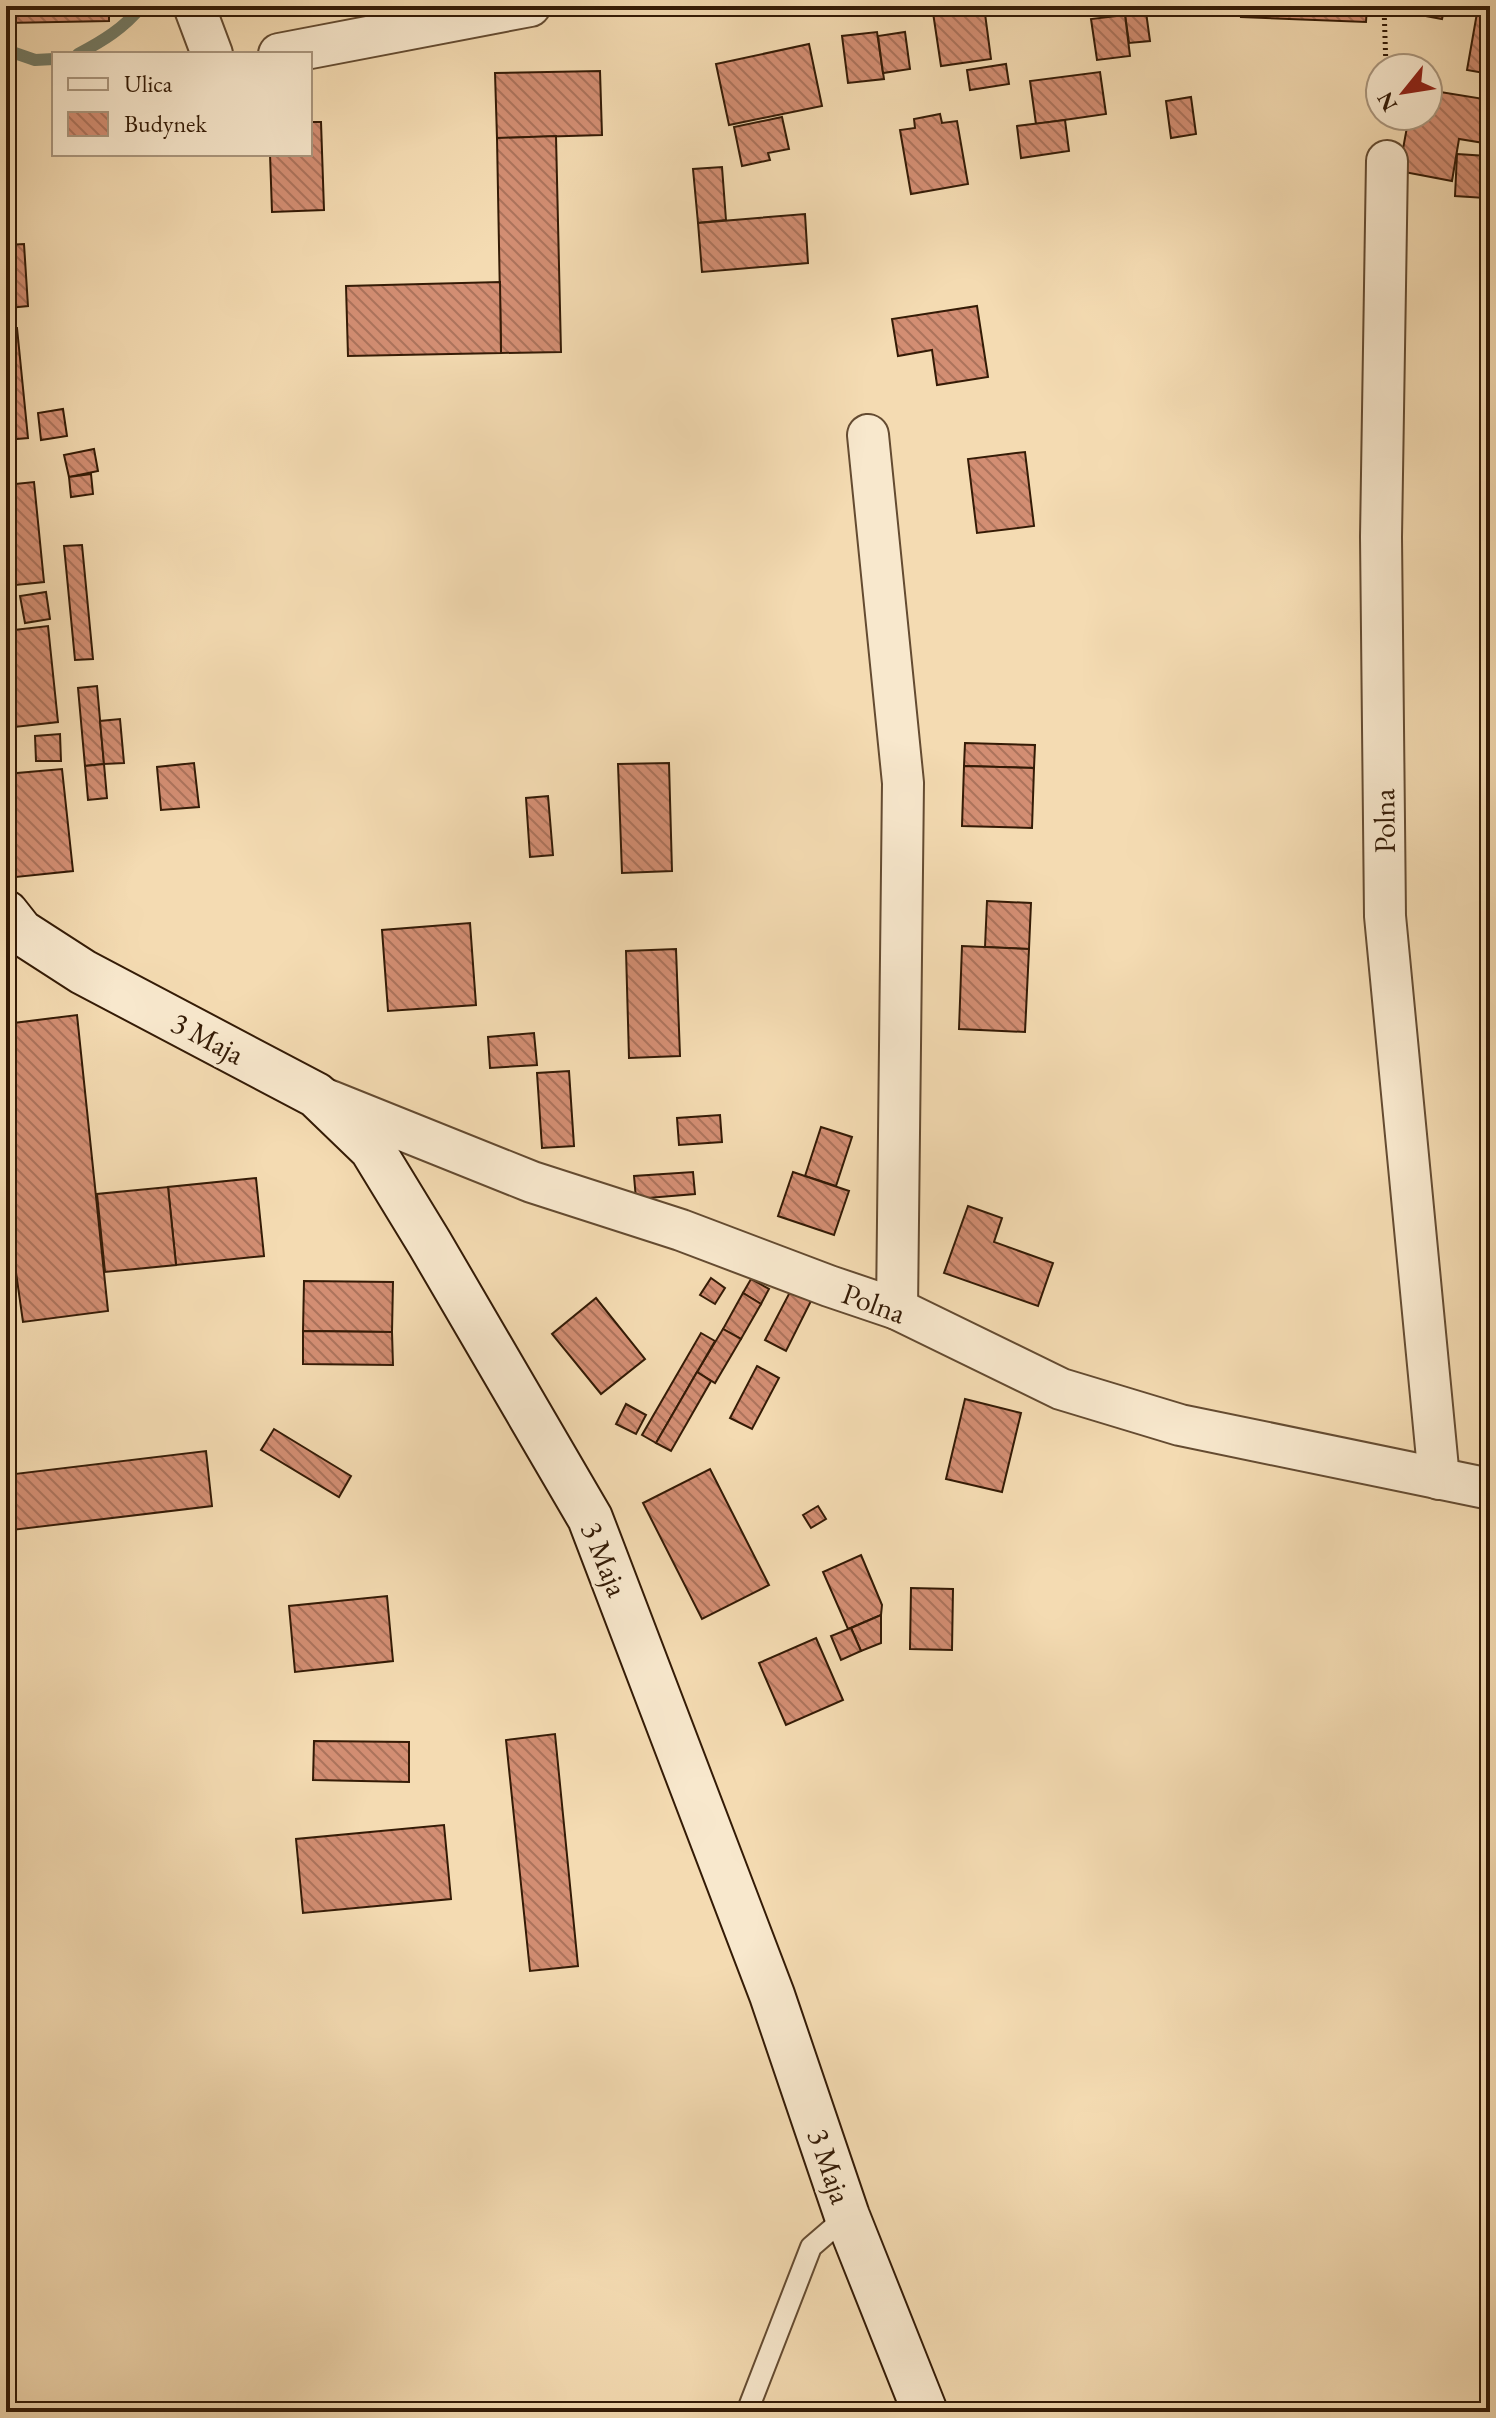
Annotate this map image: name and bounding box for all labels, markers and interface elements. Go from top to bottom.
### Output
legend [52,52,312,156]
north arrow [1364,52,1444,132]
text: Ulica [124,68,173,99]
text: N [1370,87,1404,117]
text: Budynek [124,108,207,139]
street label: Polna [1364,788,1404,854]
street label: 3 Maja [165,1003,251,1073]
street label: Polna [837,1274,911,1332]
street label: 3 Maja [572,1516,638,1602]
street label: 3 Maja [799,2123,861,2209]

